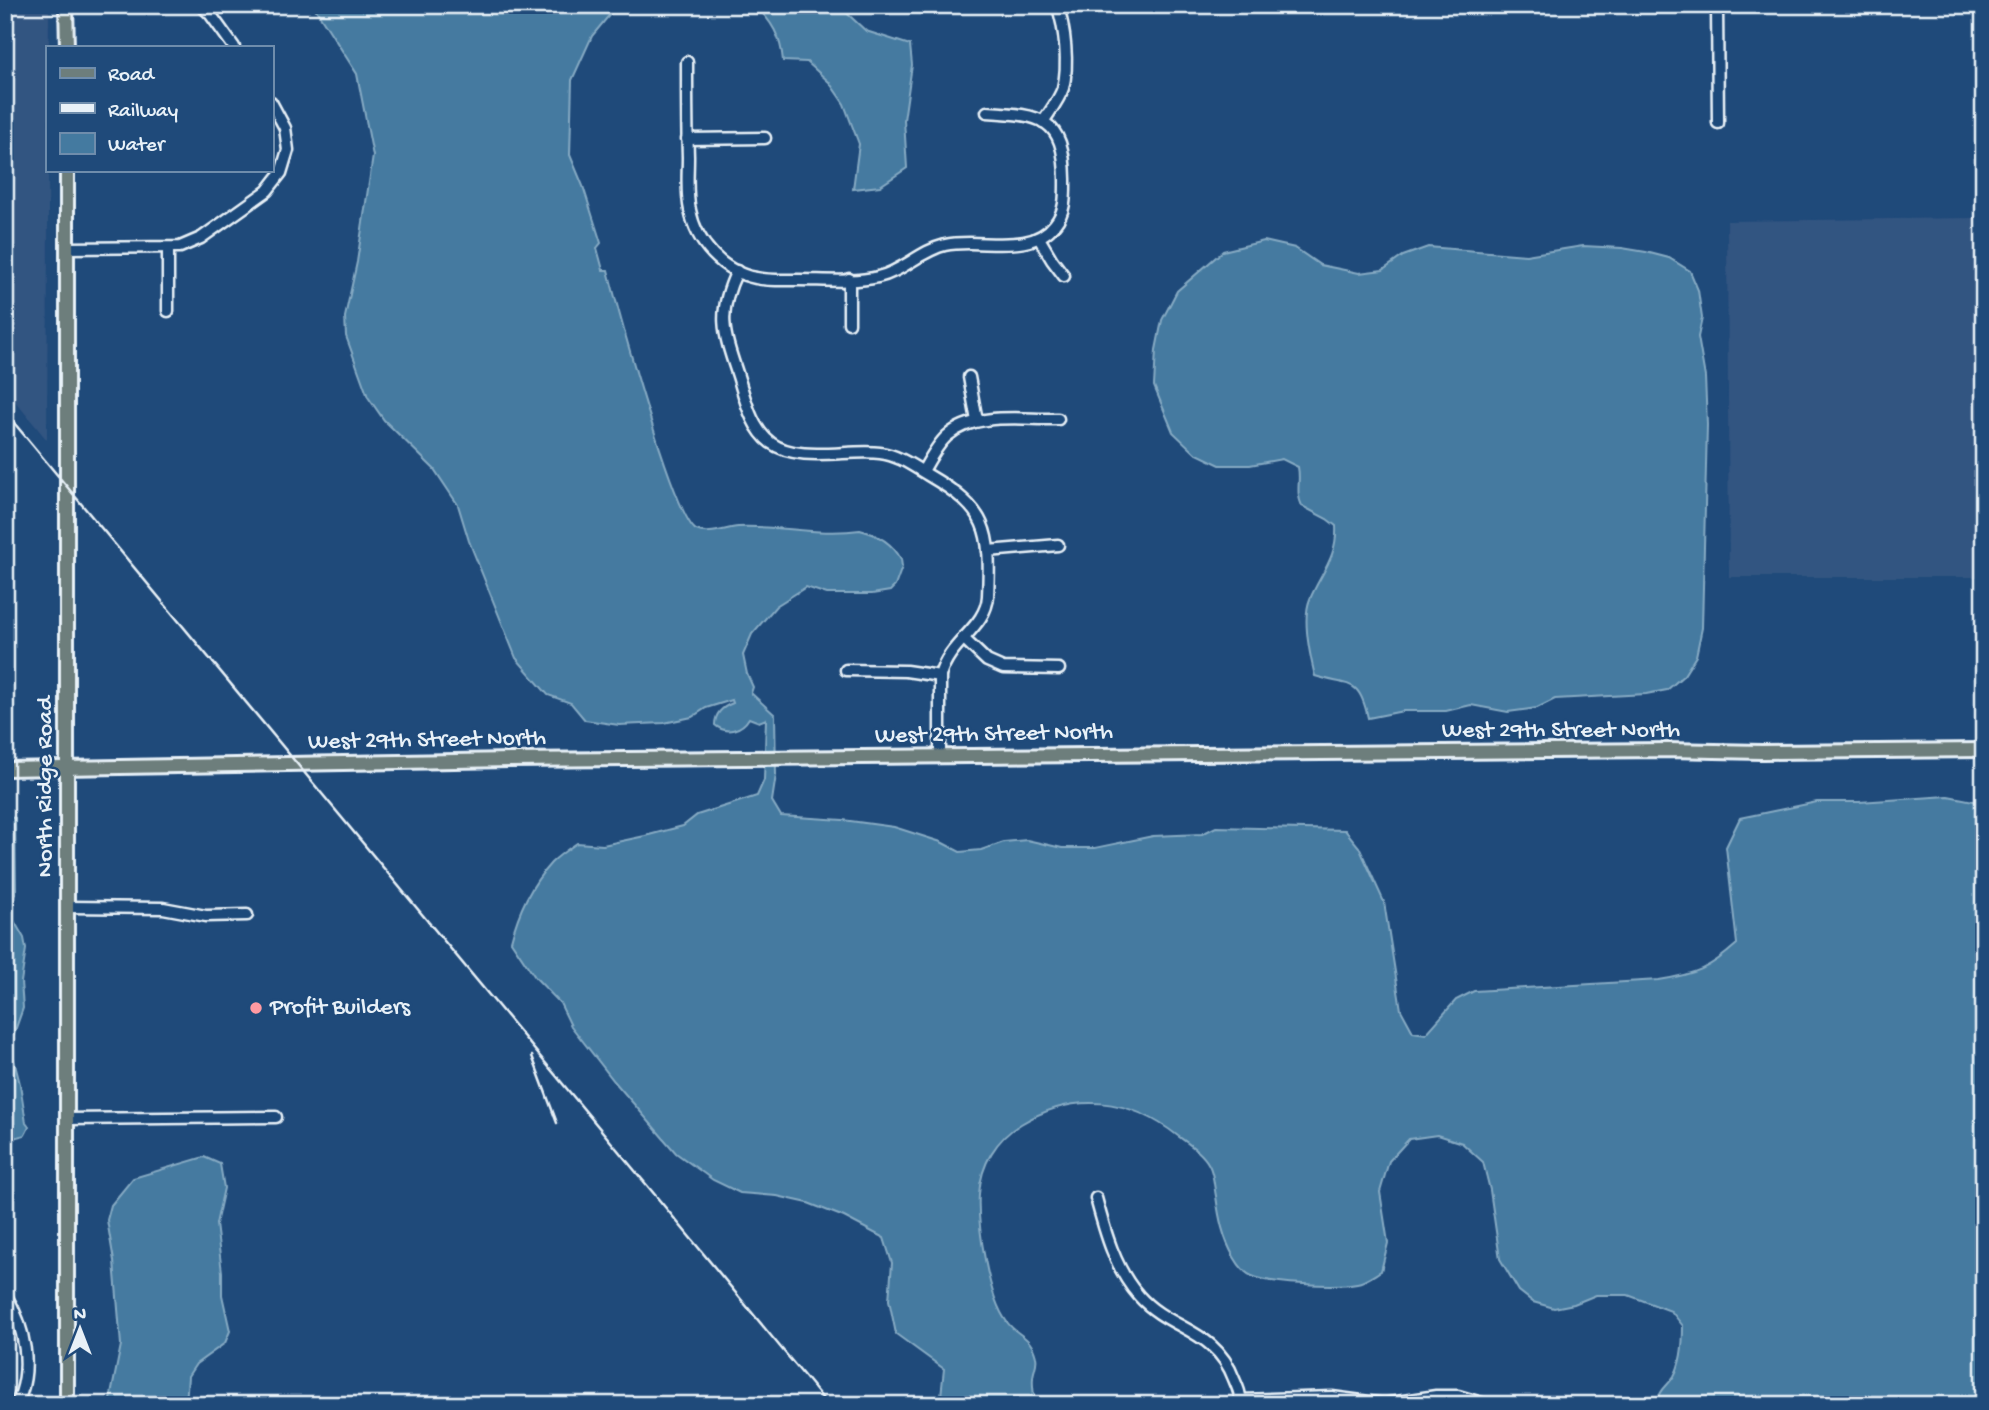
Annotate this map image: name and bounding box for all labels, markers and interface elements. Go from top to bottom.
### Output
legend [46,46,273,172]
text: Road [108,64,156,89]
text: Railway [108,100,178,125]
text: Water [108,134,166,159]
street label: North Ridge Road [32,695,61,877]
street label: West 29th Street North [1442,717,1680,746]
street label: West 29th Street North [875,718,1113,752]
street label: West 29th Street North [308,724,546,758]
place label: Profit Builders [269,994,411,1023]
marker: Profit Builders [248,1000,264,1016]
north arrow [46,1294,116,1364]
text: N [74,1304,86,1327]

